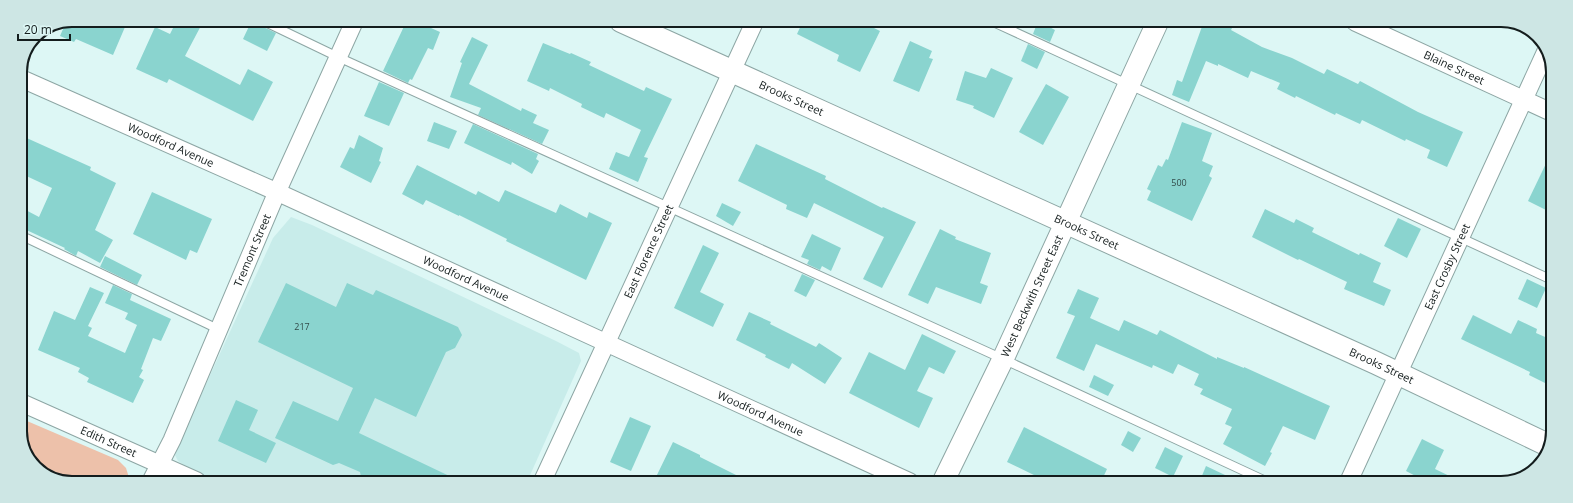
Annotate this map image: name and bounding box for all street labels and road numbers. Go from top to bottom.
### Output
street label: Blaine Street [1421,47,1487,88]
street label: Brooks Street [757,77,826,119]
street label: Woodford Avenue [126,119,217,170]
street label: East Florence Street [620,202,676,301]
street label: Brooks Street [1052,210,1122,253]
street label: Tremont Street [230,211,274,289]
street label: East Crosby Street [1420,221,1473,312]
street label: West Beckwith Street East [997,232,1066,359]
street label: Woodford Avenue [421,252,512,304]
street label: Brooks Street [1347,344,1416,387]
street label: Woodford Avenue [715,387,806,439]
street label: Edith Street [78,422,139,460]

